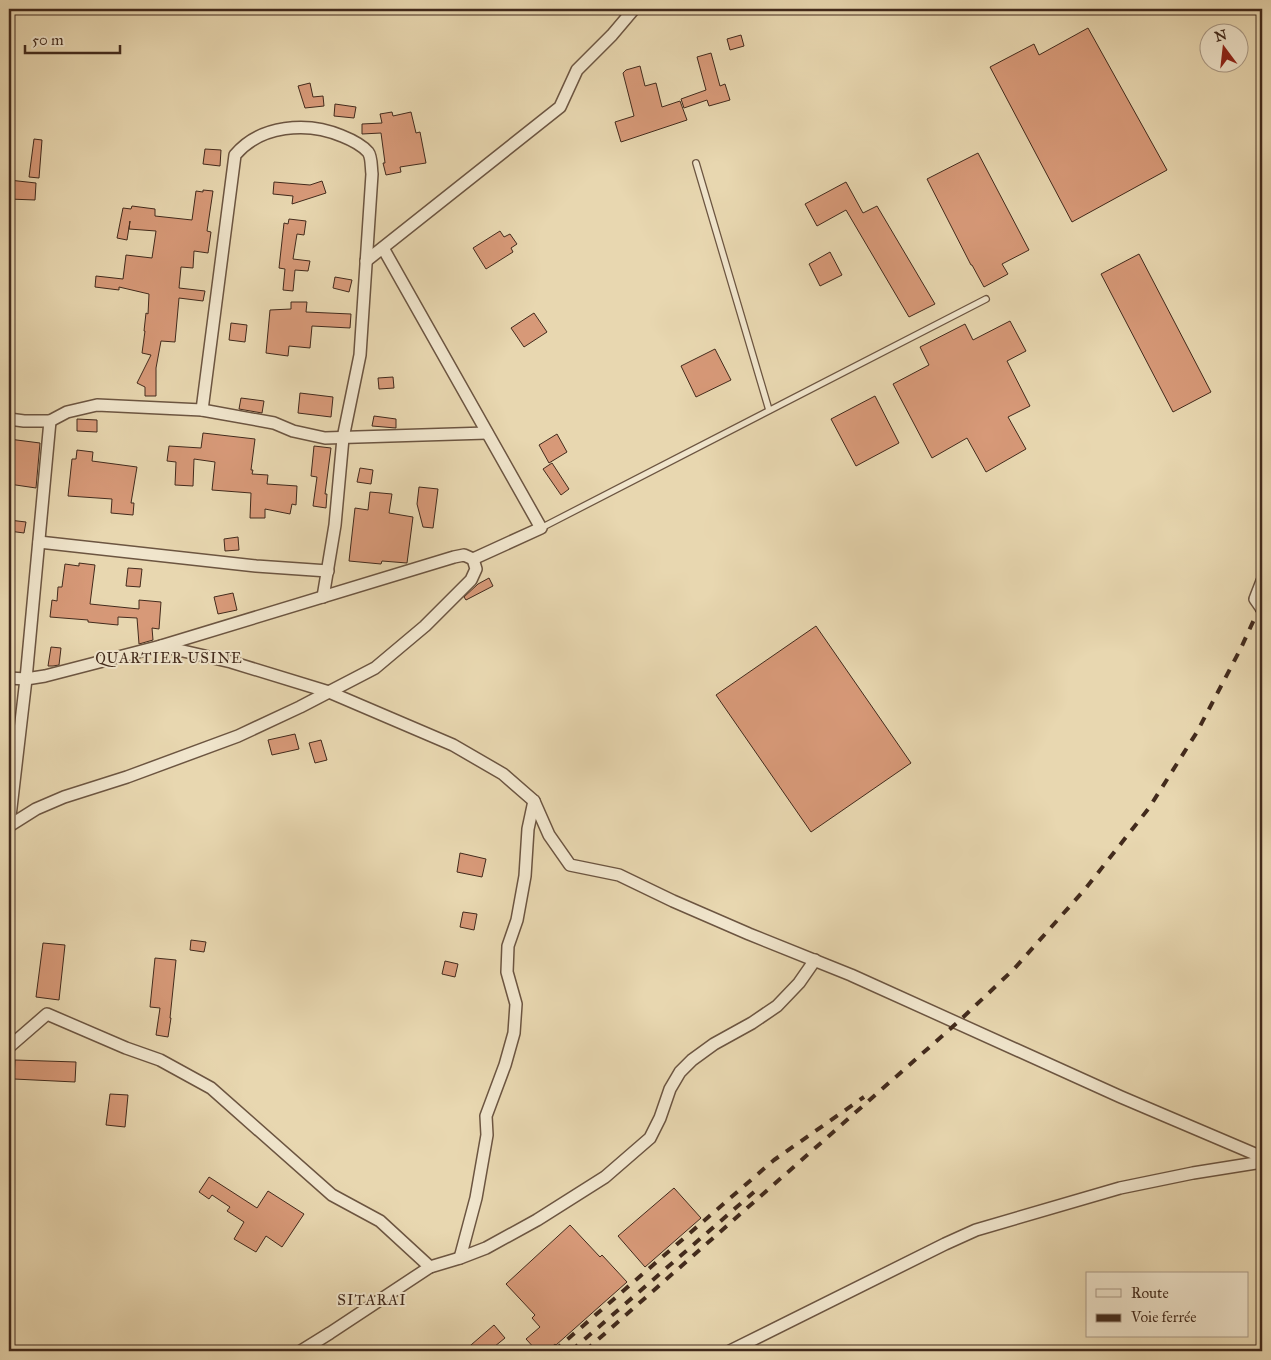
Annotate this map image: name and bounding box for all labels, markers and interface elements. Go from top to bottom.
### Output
scale bar [25,22,120,54]
north arrow [1198,22,1248,72]
text: N [1213,26,1229,46]
text: 50 m [32,31,64,49]
district label: QUARTIER USINE [95,649,243,667]
legend [1086,1272,1248,1338]
text: Route [1131,1284,1169,1302]
district label: SITARAI [337,1291,407,1309]
text: Voie ferrée [1130,1308,1196,1326]

